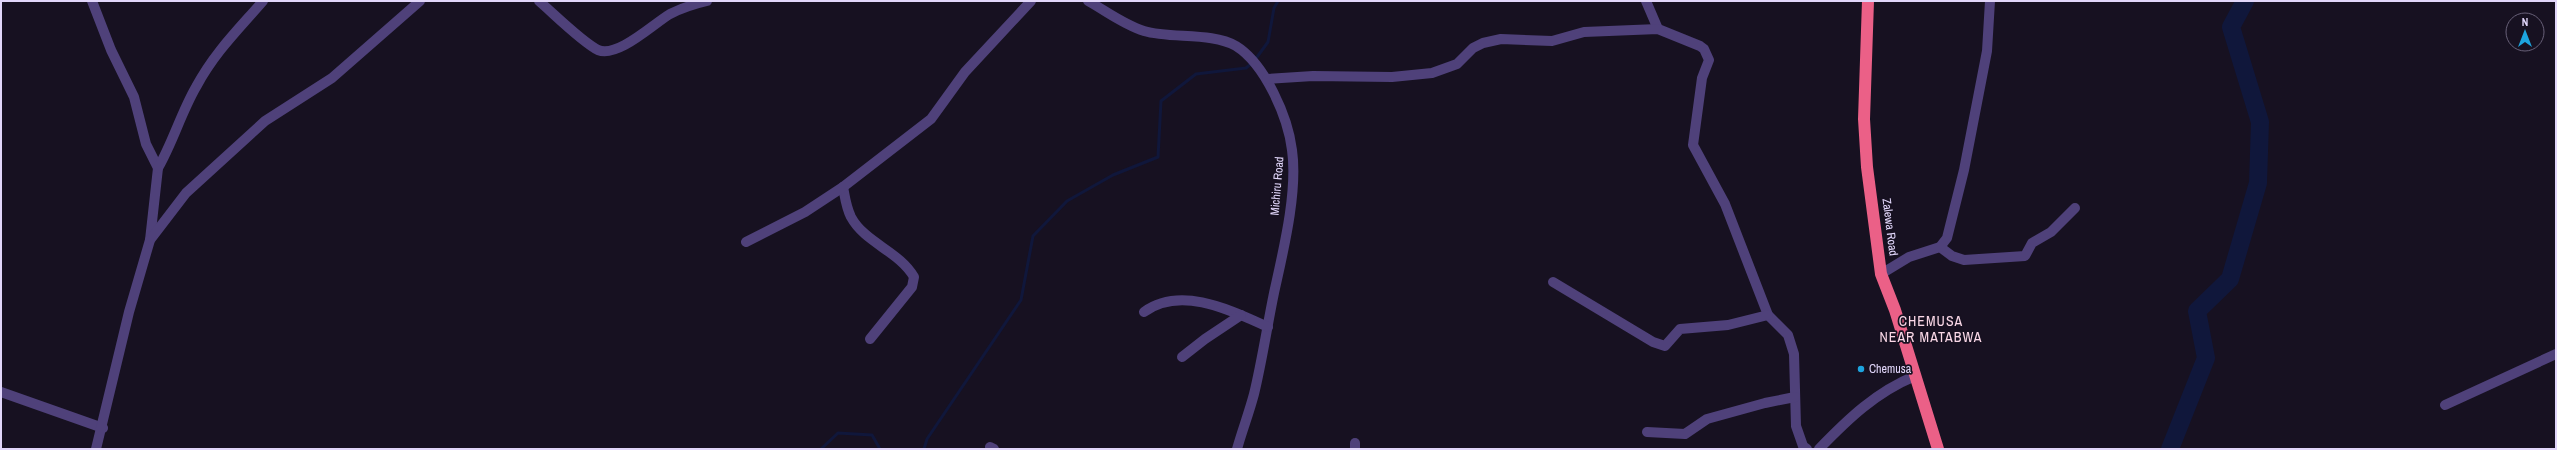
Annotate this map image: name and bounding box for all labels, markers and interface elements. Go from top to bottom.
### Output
north arrow [2505,12,2545,52]
text: N [2522,15,2528,29]
street label: Michiru Road [1266,156,1288,216]
street label: Zalewa Road [1879,197,1901,257]
district label: CHEMUSA NEAR MATABWA [1879,312,1983,346]
place label: Chemusa [1869,361,1912,377]
marker: Chemusa [1856,364,1866,374]

